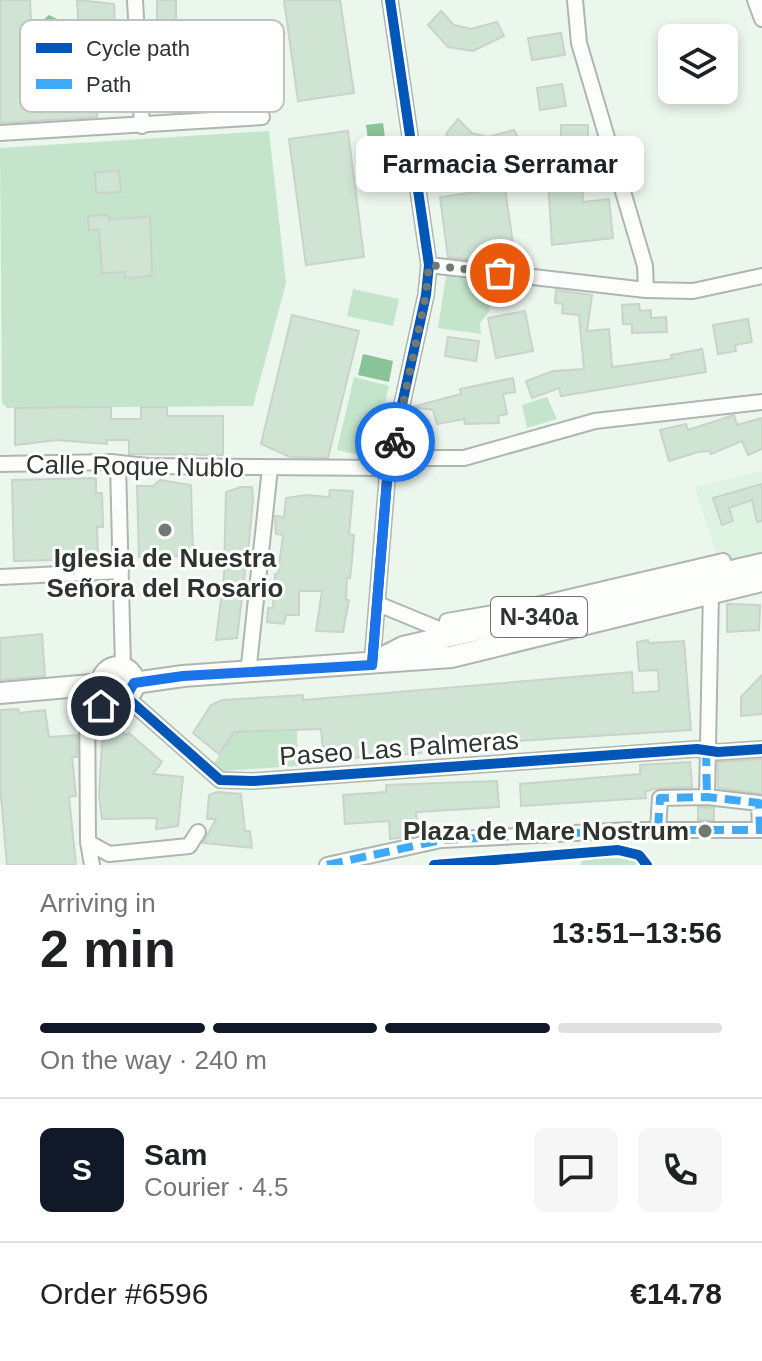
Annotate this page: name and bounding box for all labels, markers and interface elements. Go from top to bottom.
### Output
legend [20,20,284,112]
map controls [658,24,738,104]
button: layers [658,24,738,104]
text: Cycle path [86,36,190,61]
text: Path [86,72,131,97]
callout: Farmacia Serramar [356,137,644,193]
text: Farmacia Serramar [382,149,618,179]
pin [466,239,534,307]
icon: bag [478,251,522,295]
courier [355,402,435,482]
icon: bike [373,420,417,464]
street label: Calle Roque Nublo [26,449,244,483]
marker: Iglesia de Nuestra Señora del Rosario [156,521,174,539]
place label: Iglesia de Nuestra Señora del Rosario [47,543,283,603]
road number: N-340a [491,597,587,637]
pin [67,672,135,740]
icon: home [79,684,123,728]
street label: Paseo Las Palmeras [278,725,520,771]
place label: Plaza de Mare Nostrum [403,816,689,846]
marker: Plaza de Mare Nostrum [696,822,714,840]
text: Arriving in [40,888,156,918]
text: 13:51–13:56 [552,916,722,949]
text: 2 min [40,920,176,978]
text: On the way · 240 m [40,1045,267,1075]
button: chat [534,1128,618,1212]
button: phone [638,1128,722,1212]
text: Sam [144,1138,207,1171]
text: S [72,1153,92,1186]
text: Courier · 4.5 [144,1172,289,1202]
text: Order #6596 [40,1277,208,1310]
text: €14.78 [630,1277,722,1310]

